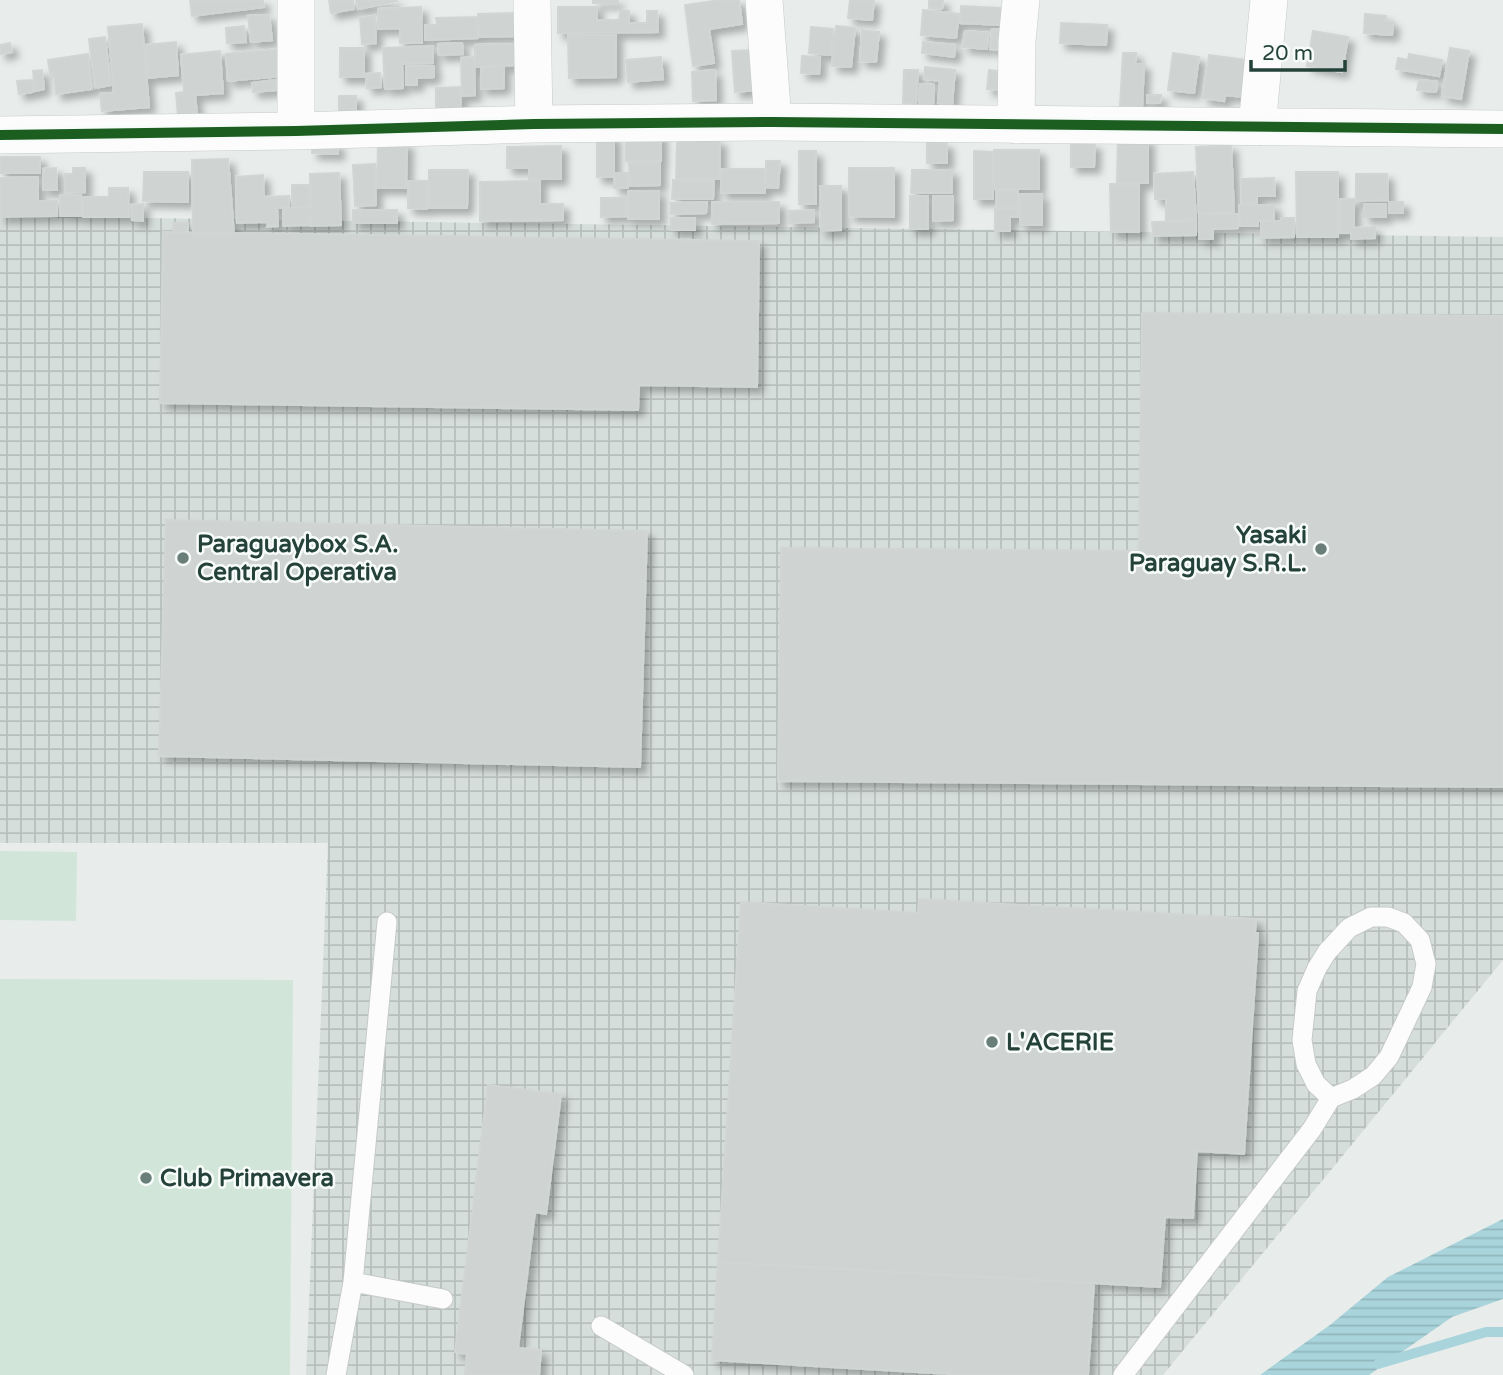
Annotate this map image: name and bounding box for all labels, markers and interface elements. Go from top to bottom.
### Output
scale bar [1251,28,1346,72]
text: 20 m [1262,41,1313,66]
place label: Yasaki Paraguay S.R.L. [1129,521,1307,578]
place label: Paraguaybox S.A. Central Operativa [197,530,398,587]
marker: Yasaki Paraguay S.R.L. [1313,541,1329,557]
marker: Paraguaybox S.A. Central Operativa [175,550,191,566]
place label: L'ACERIE [1006,1028,1114,1057]
marker: L'ACERIE [984,1034,1000,1050]
place label: Club Primavera [160,1164,334,1193]
marker: Club Primavera [138,1170,154,1186]

